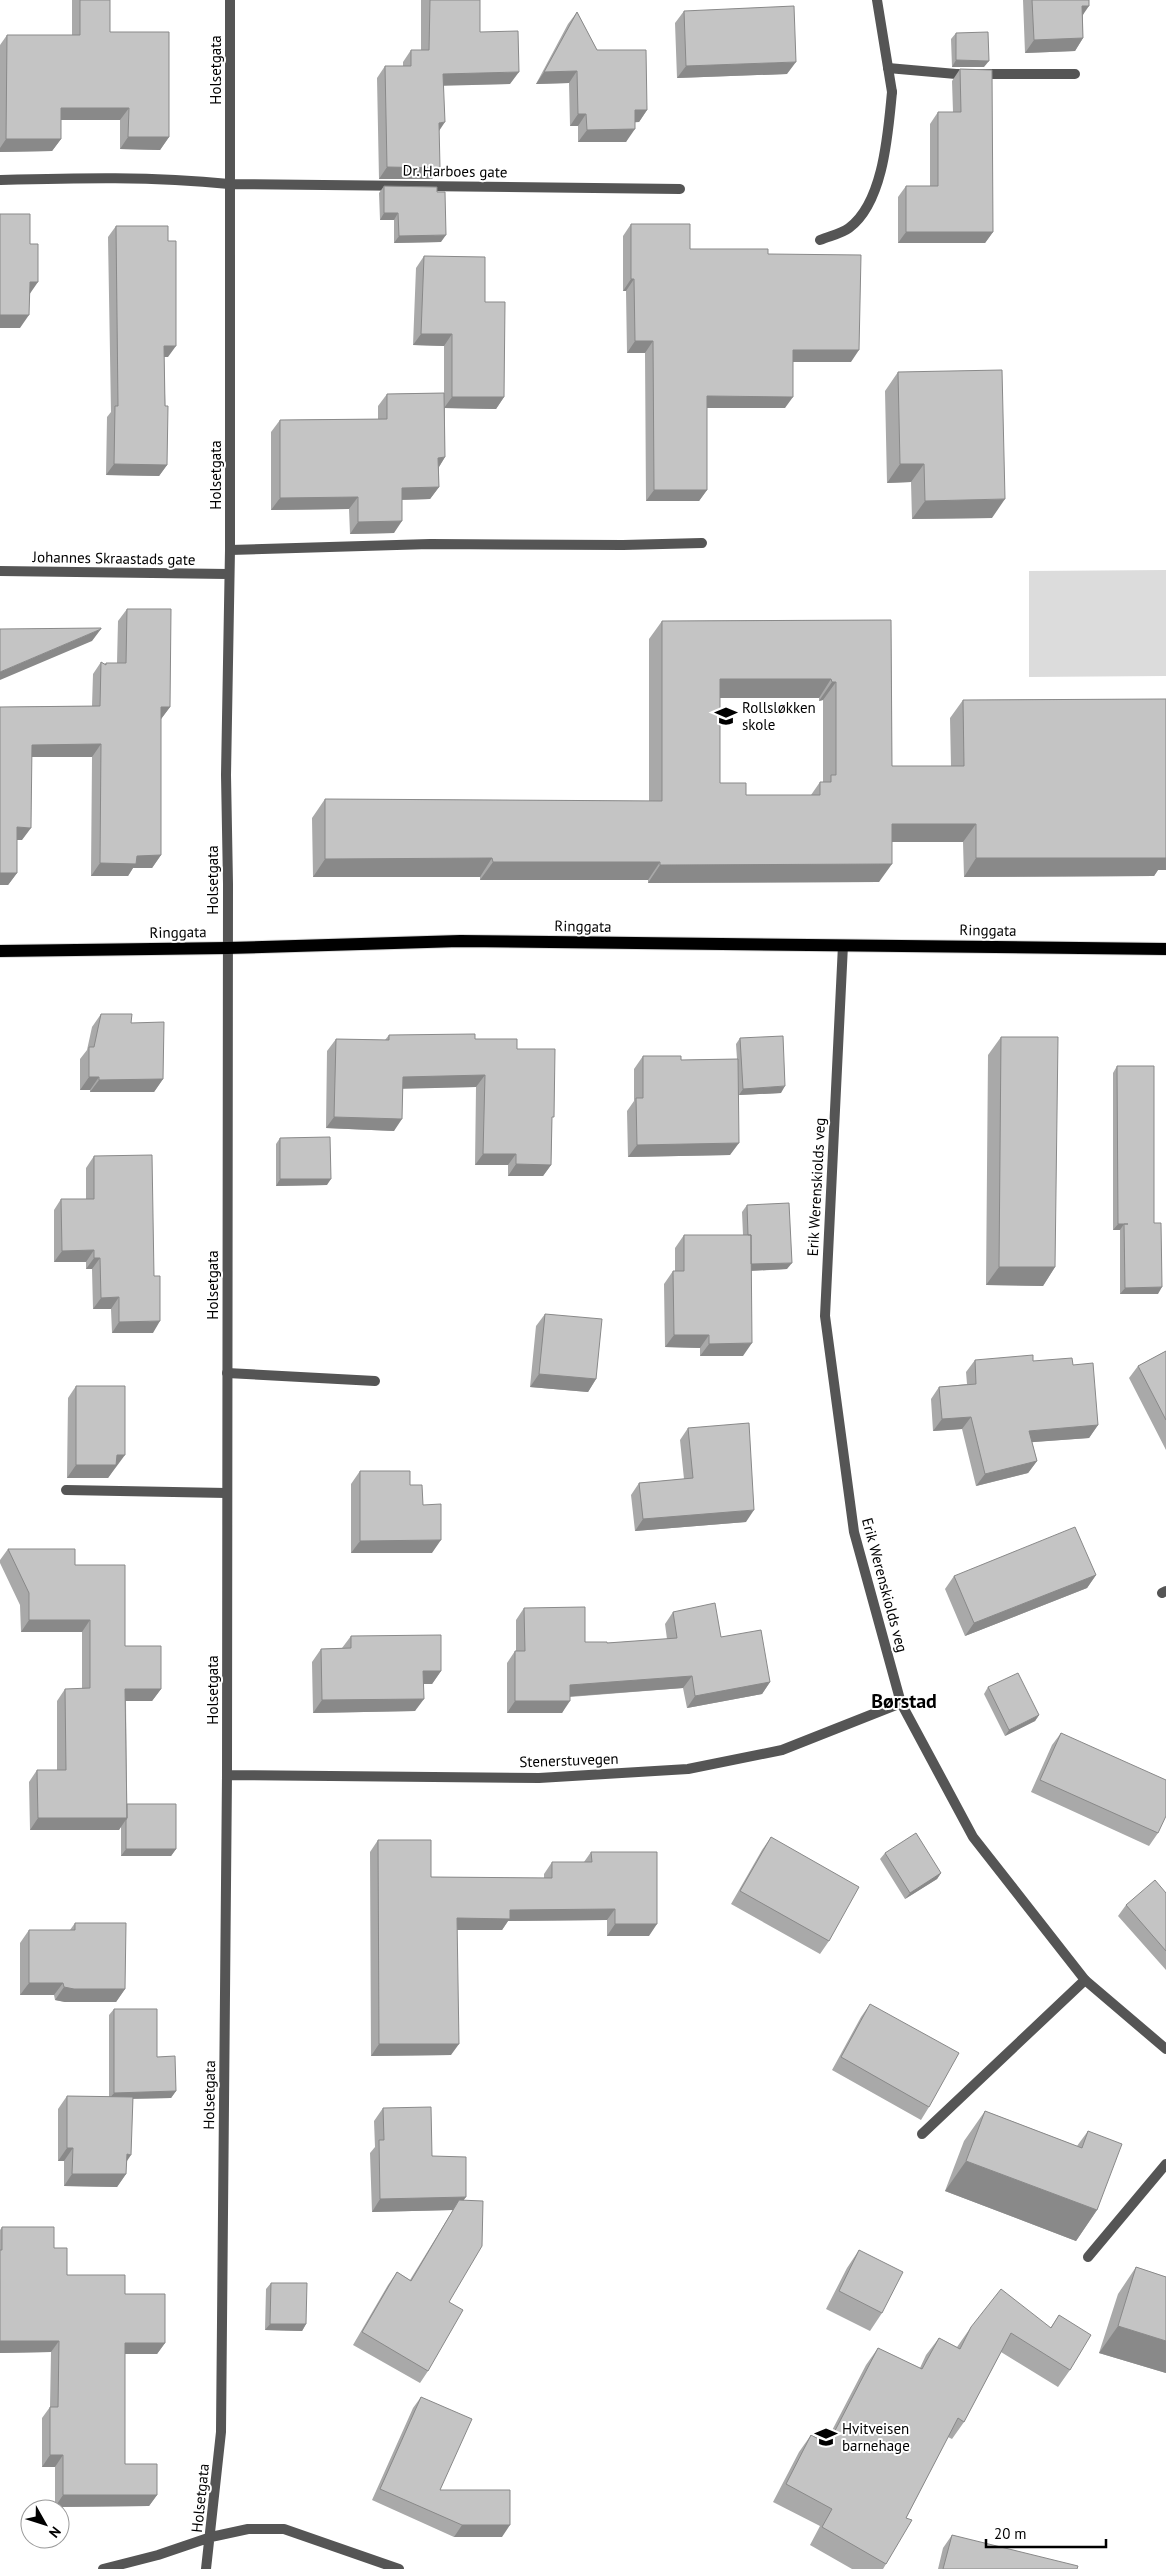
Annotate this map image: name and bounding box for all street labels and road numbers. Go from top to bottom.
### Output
street label: Holsetgata [206,35,225,105]
street label: Dr. Harboes gate [402,161,508,181]
street label: Holsetgata [206,440,225,510]
street label: Johannes Skraastads gate [31,547,196,569]
street label: Holsetgata [203,845,222,915]
street label: Ringgata [554,916,612,936]
street label: Ringgata [959,920,1017,940]
street label: Ringgata [149,922,207,942]
street label: Erik Werenskiolds veg [803,1117,829,1257]
street label: Holsetgata [203,1250,222,1320]
street label: Erik Werenskiolds veg [858,1516,912,1654]
street label: Holsetgata [203,1655,222,1725]
street label: Stenerstuvegen [519,1749,619,1771]
street label: Holsetgata [199,2060,219,2130]
street label: Holsetgata [187,2463,213,2533]

